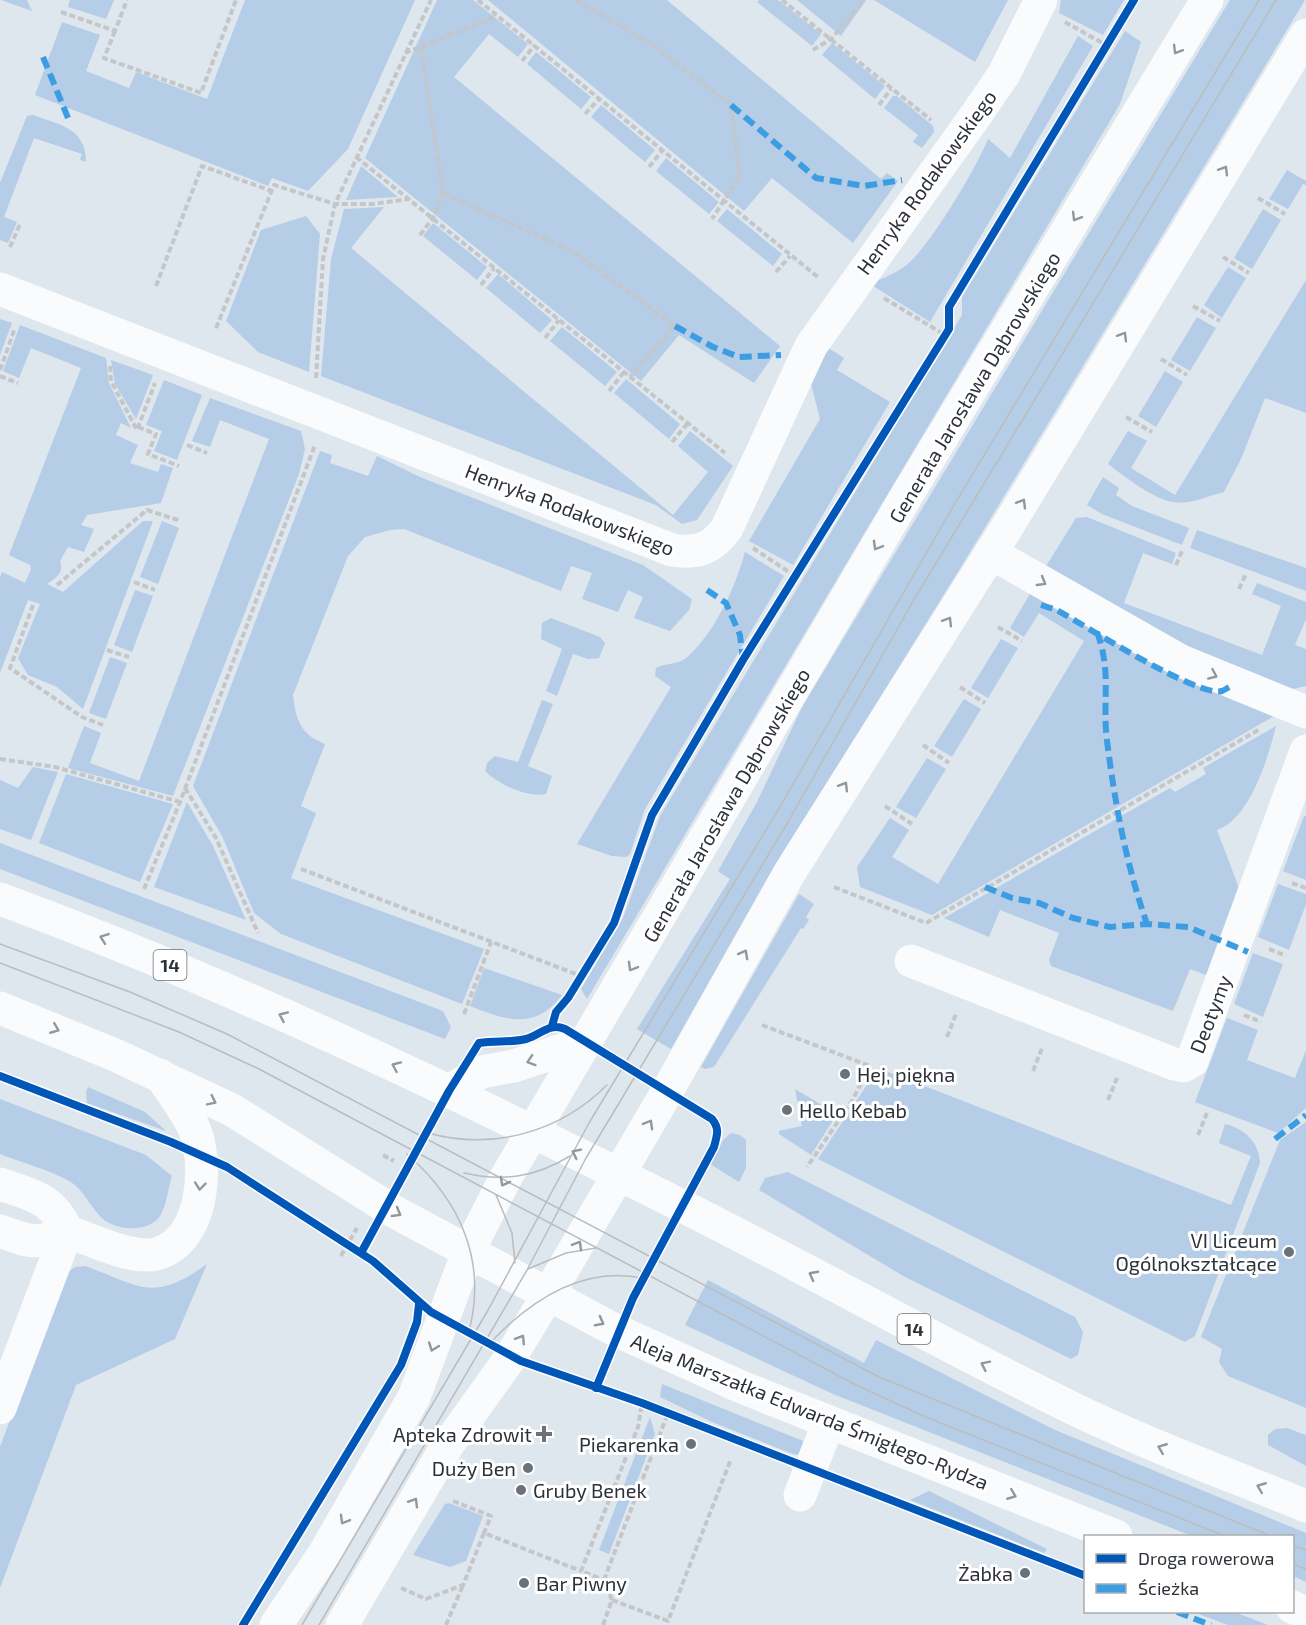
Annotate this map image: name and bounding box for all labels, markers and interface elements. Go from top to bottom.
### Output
one-way arrow [1173,44,1185,54]
street label: Henryka Rodakowskiego [851,85,1001,279]
one-way arrow [1217,166,1229,176]
one-way arrow [1072,211,1084,221]
street label: Generała Jarosława Dąbrowskiego [883,247,1065,527]
one-way arrow [1115,332,1127,342]
street label: Henryka Rodakowskiego [462,458,678,560]
one-way arrow [1014,499,1026,509]
one-way arrow [873,540,885,550]
one-way arrow [1036,575,1046,586]
one-way arrow [941,617,952,628]
street label: Generała Jarosława Dąbrowskiego [638,664,814,946]
one-way arrow [1206,668,1217,680]
one-way arrow [837,782,848,793]
one-way arrow [100,933,111,945]
road number: 14 [154,950,186,980]
one-way arrow [737,950,749,960]
one-way arrow [627,961,639,971]
street label: Deotymy [1184,971,1236,1056]
one-way arrow [279,1011,290,1023]
one-way arrow [48,1022,59,1034]
one-way arrow [526,1054,537,1066]
one-way arrow [392,1061,403,1073]
place label: Hej, piękna [857,1062,955,1086]
marker: Hej, piękna [838,1067,852,1081]
one-way arrow [206,1093,217,1105]
place label: Hello Kebab [799,1098,907,1122]
marker: Hello Kebab [780,1103,794,1117]
one-way arrow [641,1120,653,1130]
one-way arrow [572,1149,583,1160]
one-way arrow [499,1176,511,1186]
one-way arrow [194,1181,207,1190]
one-way arrow [391,1206,401,1217]
place label: VI Liceum Ogólnokształcące [1115,1228,1277,1275]
one-way arrow [571,1241,582,1251]
marker: VI Liceum Ogólnokształcące [1282,1245,1296,1259]
one-way arrow [808,1271,819,1282]
road number: 14 [898,1314,930,1344]
one-way arrow [593,1315,604,1327]
street label: Aleja Marszałka Edwarda Śmigłego-Rydza [628,1328,992,1494]
one-way arrow [513,1335,525,1345]
one-way arrow [428,1341,441,1352]
one-way arrow [981,1361,992,1372]
place label: Apteka Zdrowit [393,1422,532,1446]
marker: Apteka Zdrowit [537,1427,551,1441]
place label: Piekarenka [579,1432,679,1456]
marker: Piekarenka [684,1437,698,1451]
one-way arrow [1157,1442,1168,1455]
place label: Duży Ben [432,1456,516,1480]
marker: Duży Ben [521,1461,535,1475]
place label: Gruby Benek [533,1478,647,1502]
one-way arrow [1256,1482,1267,1494]
marker: Gruby Benek [514,1483,528,1497]
one-way arrow [1006,1487,1017,1500]
one-way arrow [406,1498,418,1508]
one-way arrow [340,1514,352,1524]
legend [1084,1535,1294,1613]
text: Droga rowerowa [1138,1547,1274,1569]
place label: Żabka [958,1561,1013,1585]
marker: Żabka [1018,1566,1032,1580]
place label: Bar Piwny [536,1571,627,1595]
marker: Bar Piwny [517,1576,531,1590]
text: Ścieżka [1138,1577,1199,1599]

